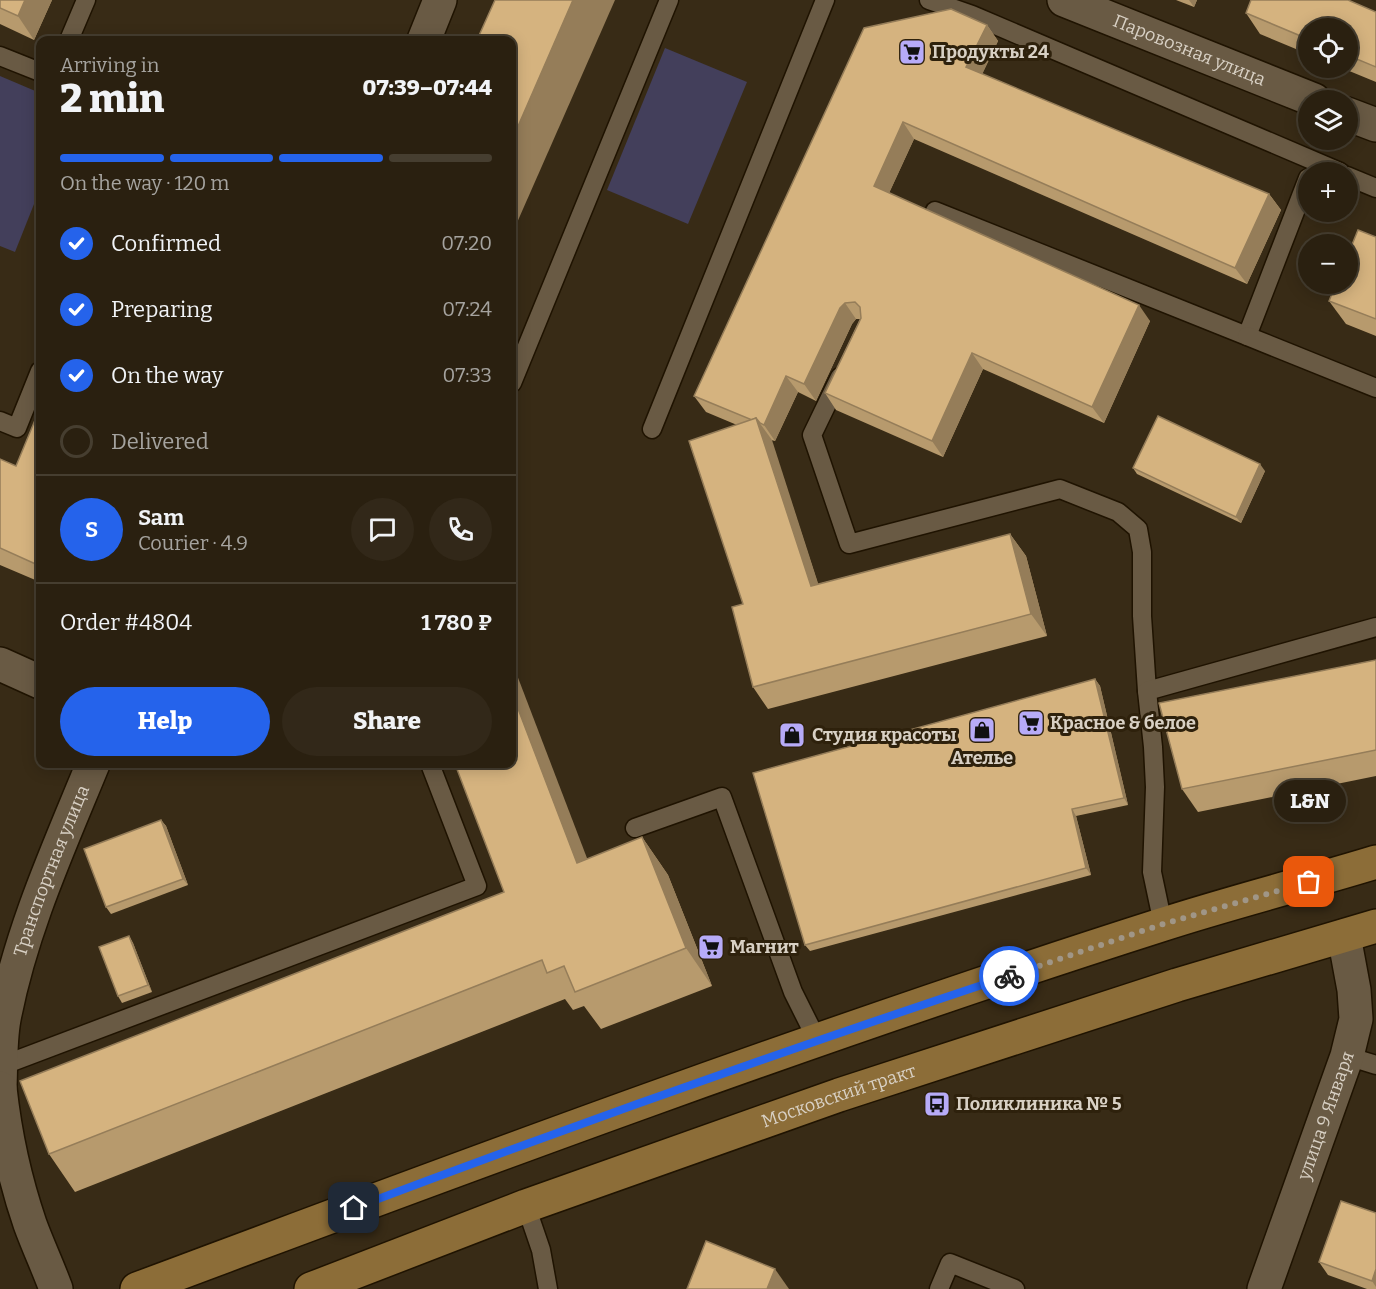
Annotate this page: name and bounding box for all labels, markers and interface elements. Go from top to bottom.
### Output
street label: Паровозная улица [1110,10,1269,91]
map controls [1298,18,1358,294]
button: locate [1298,18,1358,78]
supermarket icon: Продукты 24 [897,37,927,67]
place label: Продукты 24 [932,41,1049,63]
text: Arriving in [60,53,159,77]
text: 07:39–07:44 [363,74,492,101]
text: 2 min [60,76,164,122]
button: layers [1298,90,1358,150]
button: + [1298,162,1358,222]
text: On the way · 120 m [60,171,229,195]
icon: check [60,227,93,260]
text: Confirmed [111,230,221,257]
text: 07:20 [441,231,492,255]
button: − [1298,234,1358,294]
icon: check [60,293,93,326]
text: Preparing [111,296,213,323]
text: 07:24 [442,297,492,321]
icon: check [60,359,93,392]
text: On the way [111,362,223,389]
text: 07:33 [442,363,492,387]
text: Delivered [111,428,209,455]
button: chat [351,498,414,561]
button: phone [429,498,492,561]
text: Sam [138,504,184,531]
text: S [85,516,98,543]
text: Courier · 4.9 [138,531,248,555]
text: Order #4804 [60,609,192,636]
text: 1 780 ₽ [421,609,492,636]
button: Help [60,687,270,756]
button: Share [282,687,492,756]
supermarket icon: Красное & белое [1016,708,1046,738]
place label: Красное & белое [1050,712,1196,734]
shop icon: Ателье [967,715,997,745]
shop icon: Студия красоты [777,720,807,750]
place label: Студия красоты [812,724,957,746]
place label: Ателье [951,747,1013,769]
callout: L&N [1273,780,1345,822]
street label: Транспортная улица [9,782,94,959]
text: L&N [1290,789,1330,813]
pin [1283,856,1334,907]
icon: bag [1292,865,1325,898]
supermarket icon: Магнит [696,932,726,962]
place label: Магнит [730,936,799,958]
courier [979,946,1039,1006]
icon: bike [993,960,1026,993]
street label: улица 9 Января [1292,1048,1359,1184]
street label: Московский тракт [759,1060,919,1133]
bus stop icon: Поликлиника № 5 [922,1089,952,1119]
place label: Поликлиника № 5 [956,1093,1122,1115]
pin [328,1182,379,1233]
icon: home [337,1191,370,1224]

